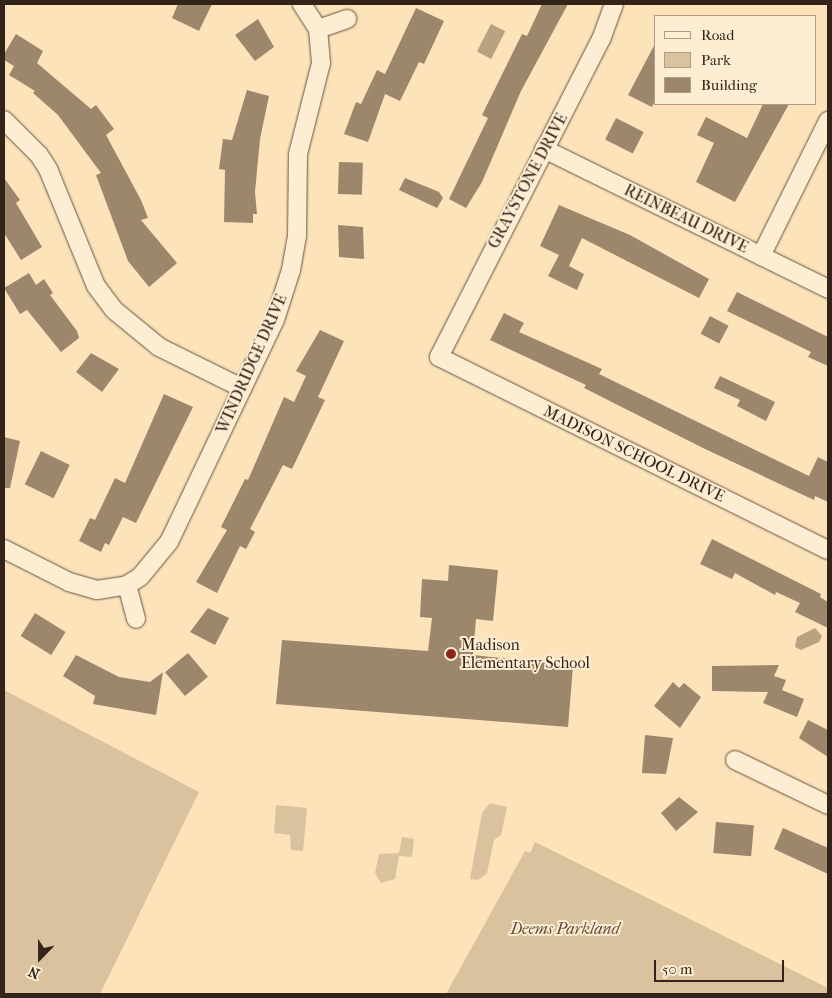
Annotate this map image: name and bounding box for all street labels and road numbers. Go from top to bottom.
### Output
street label: GRAYSTONE DRIVE [484,110,572,252]
street label: REINBEAU DRIVE [621,181,751,257]
street label: WINDRIDGE DRIVE [213,291,291,437]
street label: MADISON SCHOOL DRIVE [540,402,728,506]

